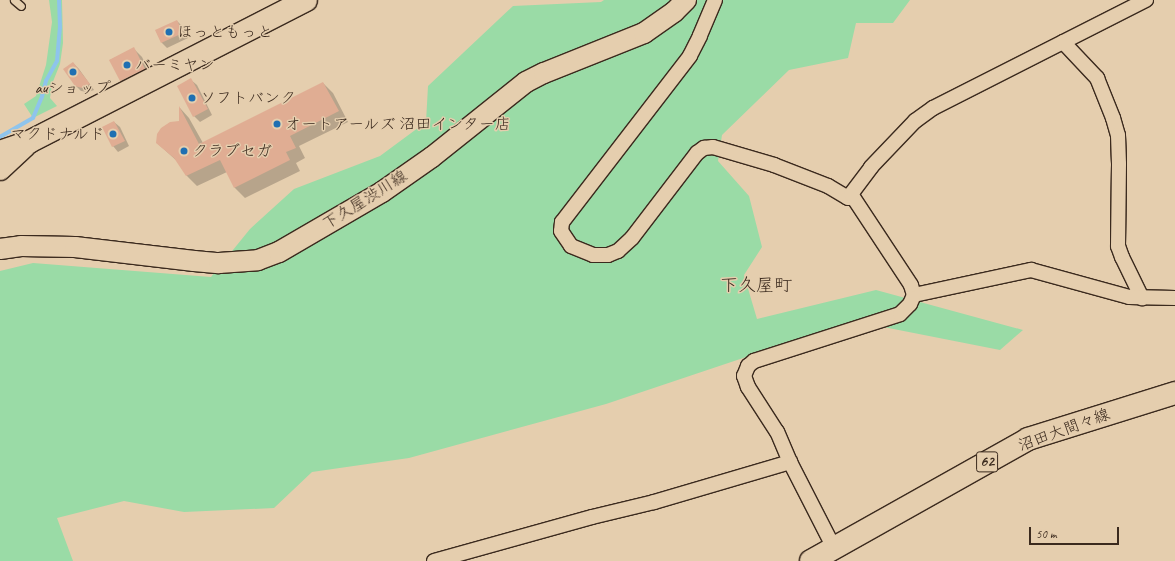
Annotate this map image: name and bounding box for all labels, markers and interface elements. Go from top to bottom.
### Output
place label: ほっともっと [177,22,273,42]
marker: ほっともっと [164,27,174,37]
place label: バーミヤン [135,55,215,75]
marker: バーミヤン [122,60,132,70]
marker: auショップ [68,67,78,77]
place label: auショップ [35,78,111,98]
place label: ソフトバンク [200,88,296,108]
marker: ソフトバンク [187,93,197,103]
place label: オートアールズ 沼田インター店 [285,114,512,134]
marker: オートアールズ 沼田インター店 [272,119,282,129]
place label: マクドナルド [9,124,105,144]
marker: マクドナルド [108,129,118,139]
place label: クラブセガ [192,141,272,161]
marker: クラブセガ [179,146,189,156]
street label: 下久屋渋川線 [319,166,411,234]
district label: 下久屋町 [720,274,792,296]
street label: 沼田大間々線 [1016,405,1112,455]
road number: 62 [976,449,998,475]
scale bar [1031,519,1121,545]
text: 50 m [1036,526,1056,542]

